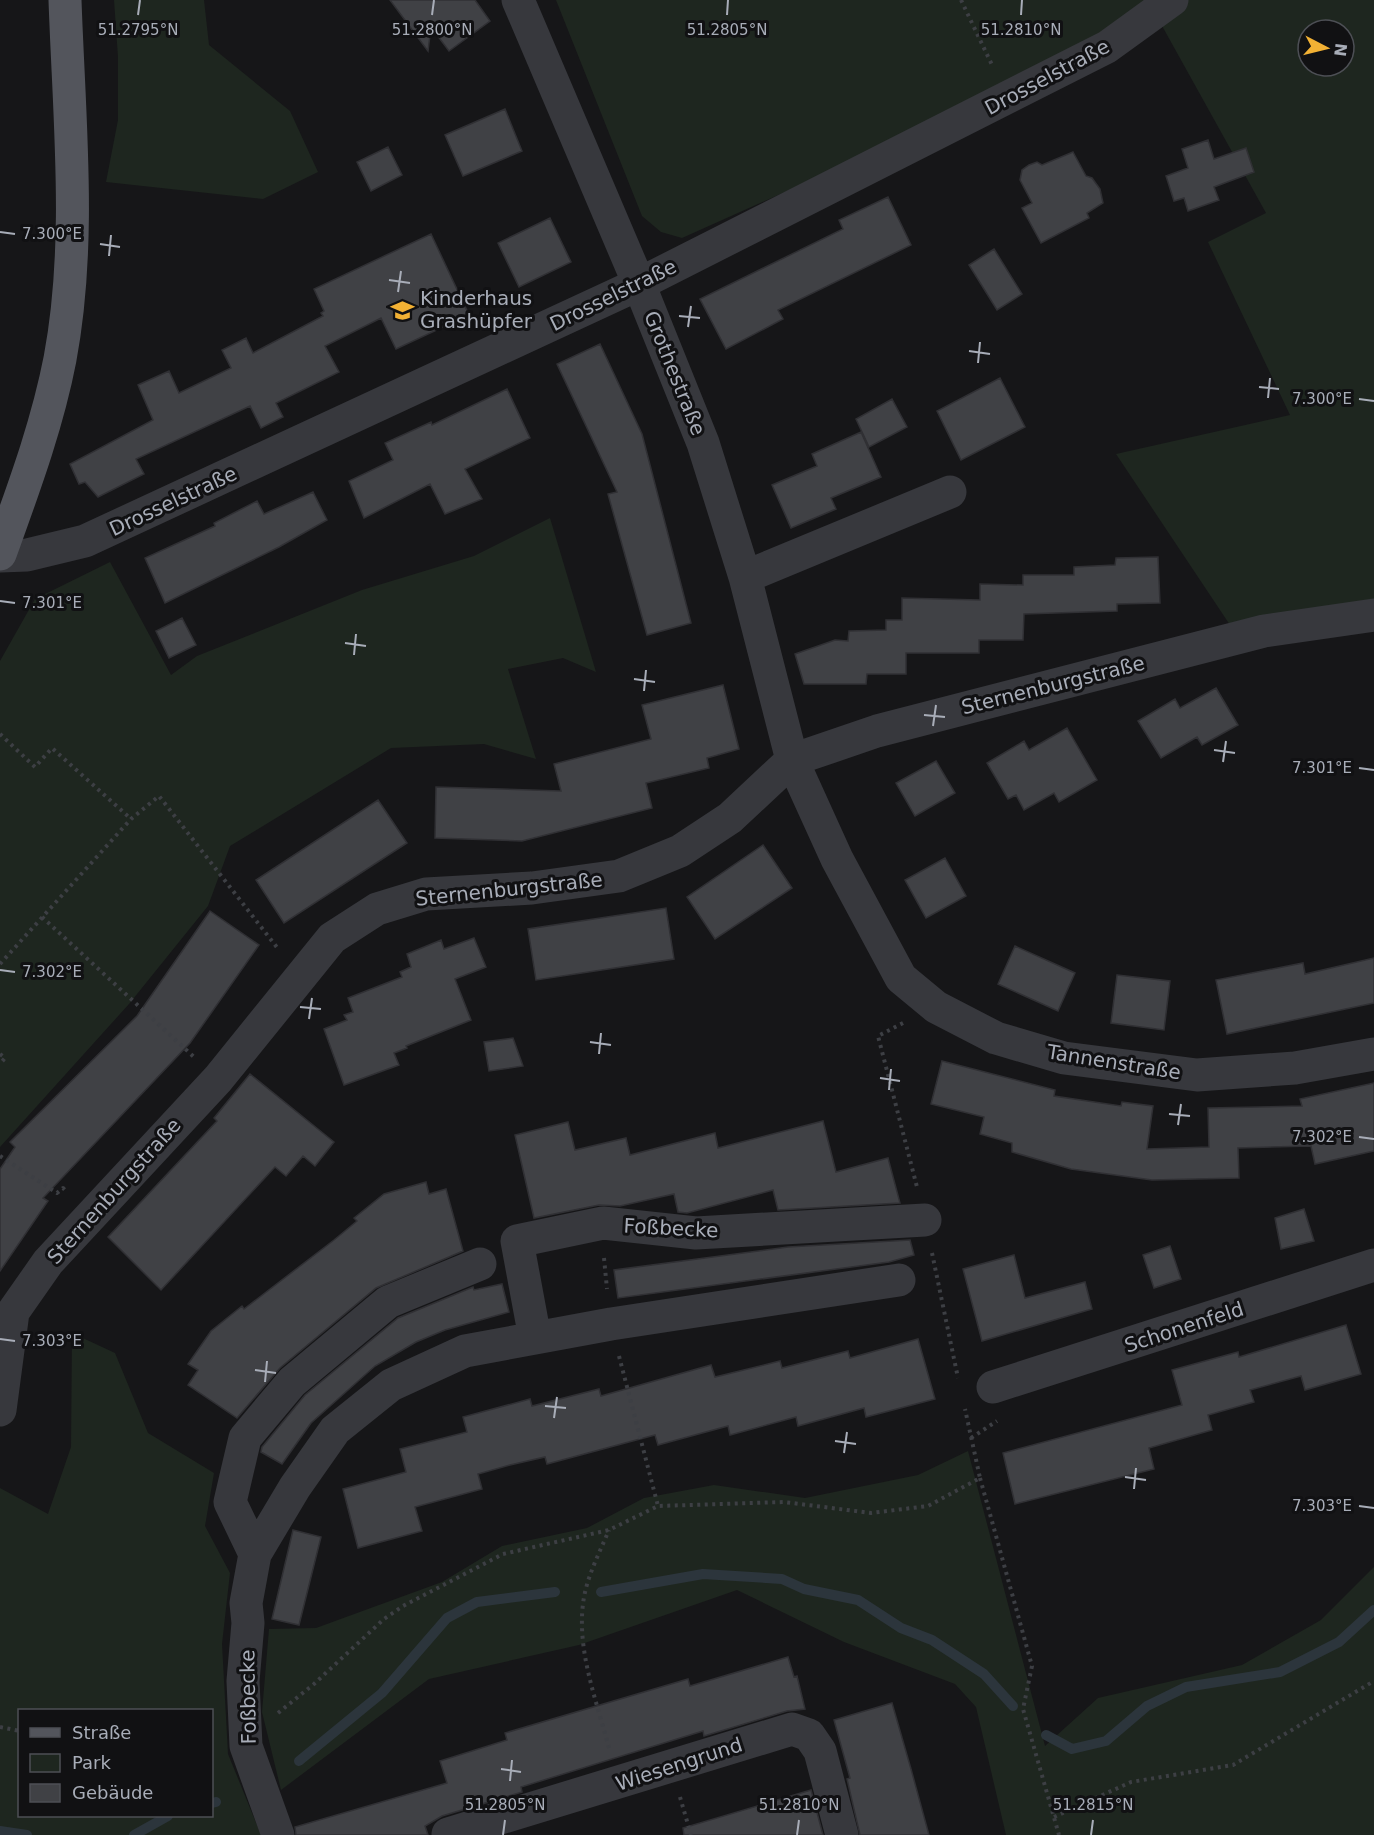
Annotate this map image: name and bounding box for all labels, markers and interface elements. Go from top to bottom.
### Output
north arrow [1296,18,1356,78]
text: 51.2795°N [98,21,178,39]
text: 51.2800°N [392,21,472,39]
text: 51.2805°N [687,21,767,39]
text: 51.2810°N [981,21,1061,39]
street label: Drosselstraße [981,34,1113,120]
text: N [1330,42,1351,58]
text: 7.300°E [22,225,82,243]
street label: Drosselstraße [546,254,680,336]
place label: Kinderhaus Grashüpfer [420,286,533,333]
school or university icon: Kinderhaus Grashüpfer [389,297,415,323]
street label: Grothestraße [639,307,711,439]
text: 7.300°E [1292,390,1352,408]
street label: Drosselstraße [105,461,241,541]
text: 7.301°E [22,594,82,612]
street label: Sternenburgstraße [959,651,1147,719]
text: 7.301°E [1292,759,1352,777]
street label: Sternenburgstraße [414,867,604,911]
text: 7.302°E [22,963,82,981]
street label: Tannenstraße [1044,1039,1183,1084]
street label: Sternenburgstraße [42,1113,186,1269]
text: 7.302°E [1292,1128,1352,1146]
street label: Foßbecke [623,1214,719,1242]
street label: Schonenfeld [1121,1296,1247,1358]
text: 7.303°E [22,1332,82,1350]
text: 7.303°E [1292,1497,1352,1515]
street label: Foßbecke [235,1649,261,1745]
legend [18,1709,213,1817]
text: Straße [72,1722,131,1743]
street label: Wiesengrund [613,1732,745,1796]
text: Park [72,1752,111,1773]
text: Gebäude [72,1782,153,1803]
text: 51.2805°N [465,1796,545,1814]
text: 51.2810°N [759,1796,839,1814]
text: 51.2815°N [1053,1796,1133,1814]

